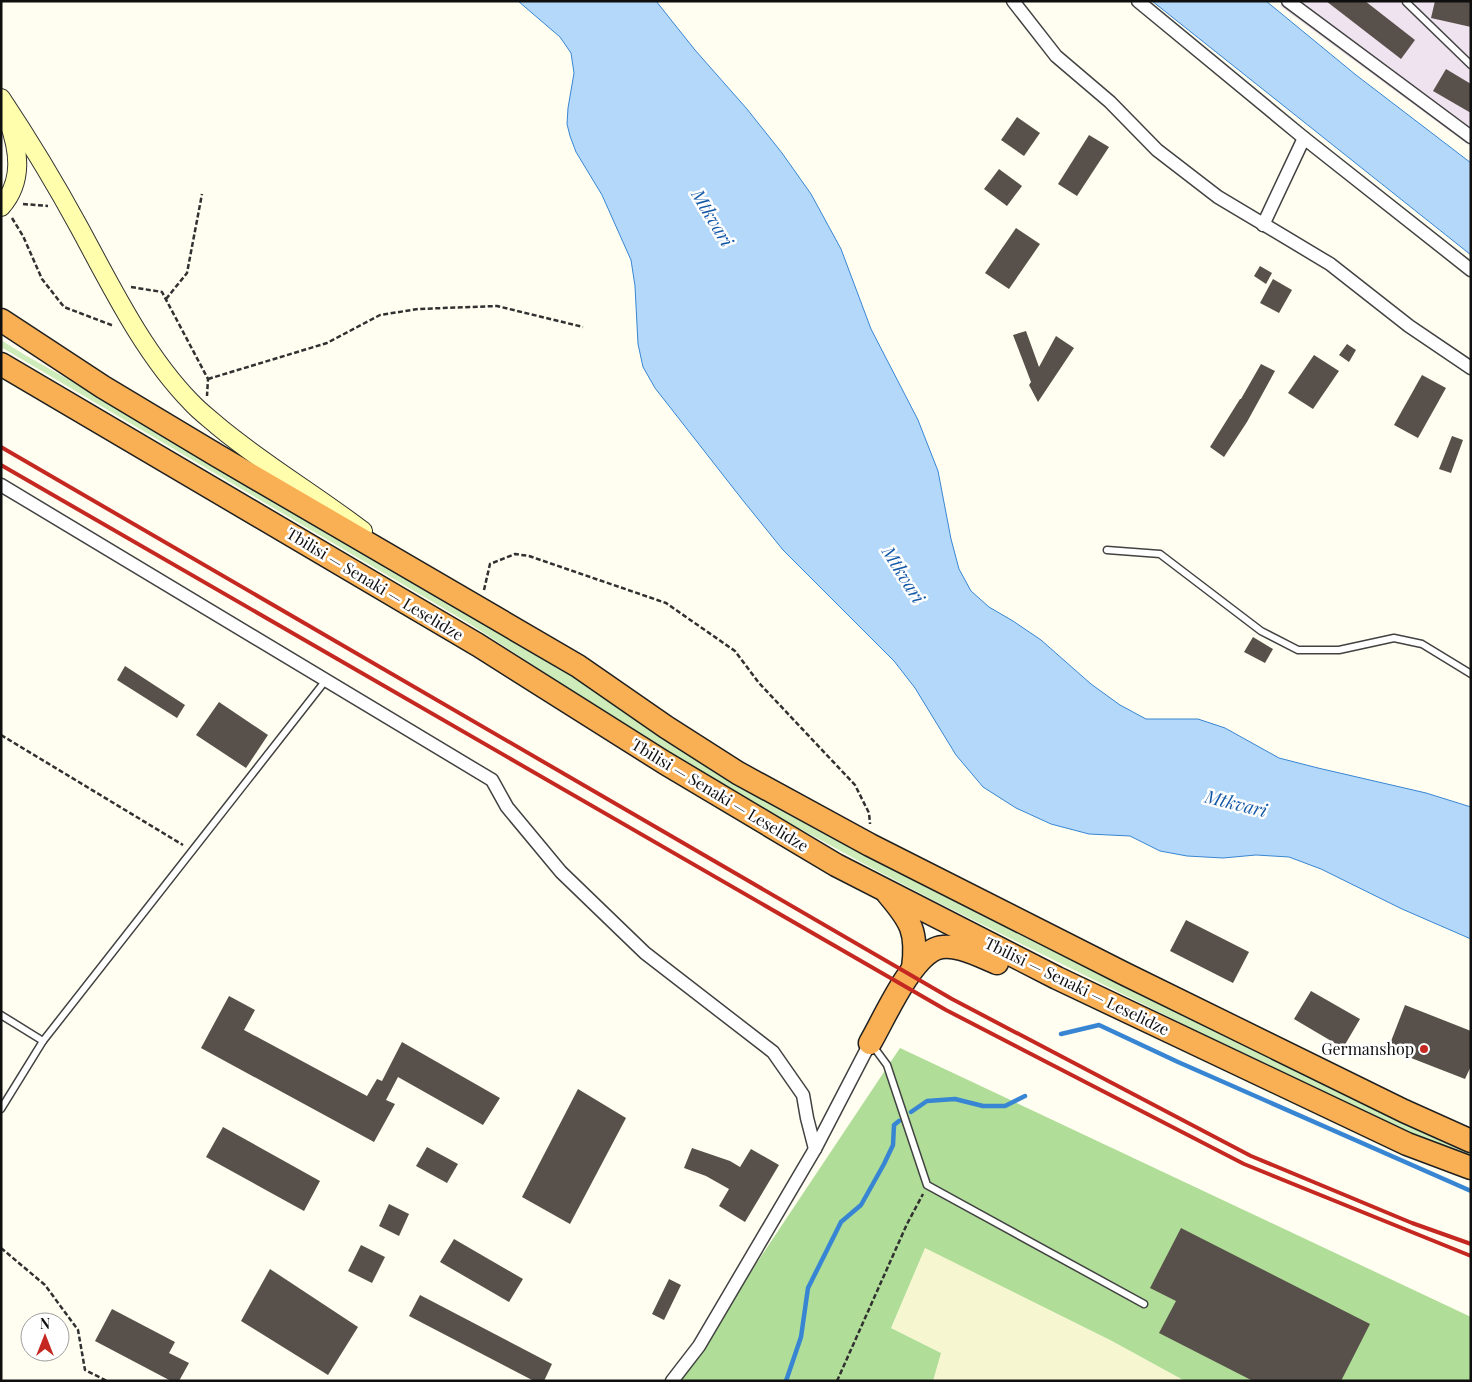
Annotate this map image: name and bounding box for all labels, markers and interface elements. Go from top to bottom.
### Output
water label: Mtkvari [686,183,740,251]
street label: Tbilisi — Senaki — Leselidze [283,522,468,645]
water label: Mtkvari [876,541,931,608]
street label: Tbilisi — Senaki — Leselidze [628,733,813,856]
water label: Mtkvari [1202,784,1270,822]
street label: Tbilisi — Senaki — Leselidze [981,932,1173,1039]
place label: Germanshop [1321,1038,1414,1059]
marker: Germanshop [1418,1043,1430,1055]
north arrow [20,1312,70,1362]
text: N [40,1314,50,1333]

